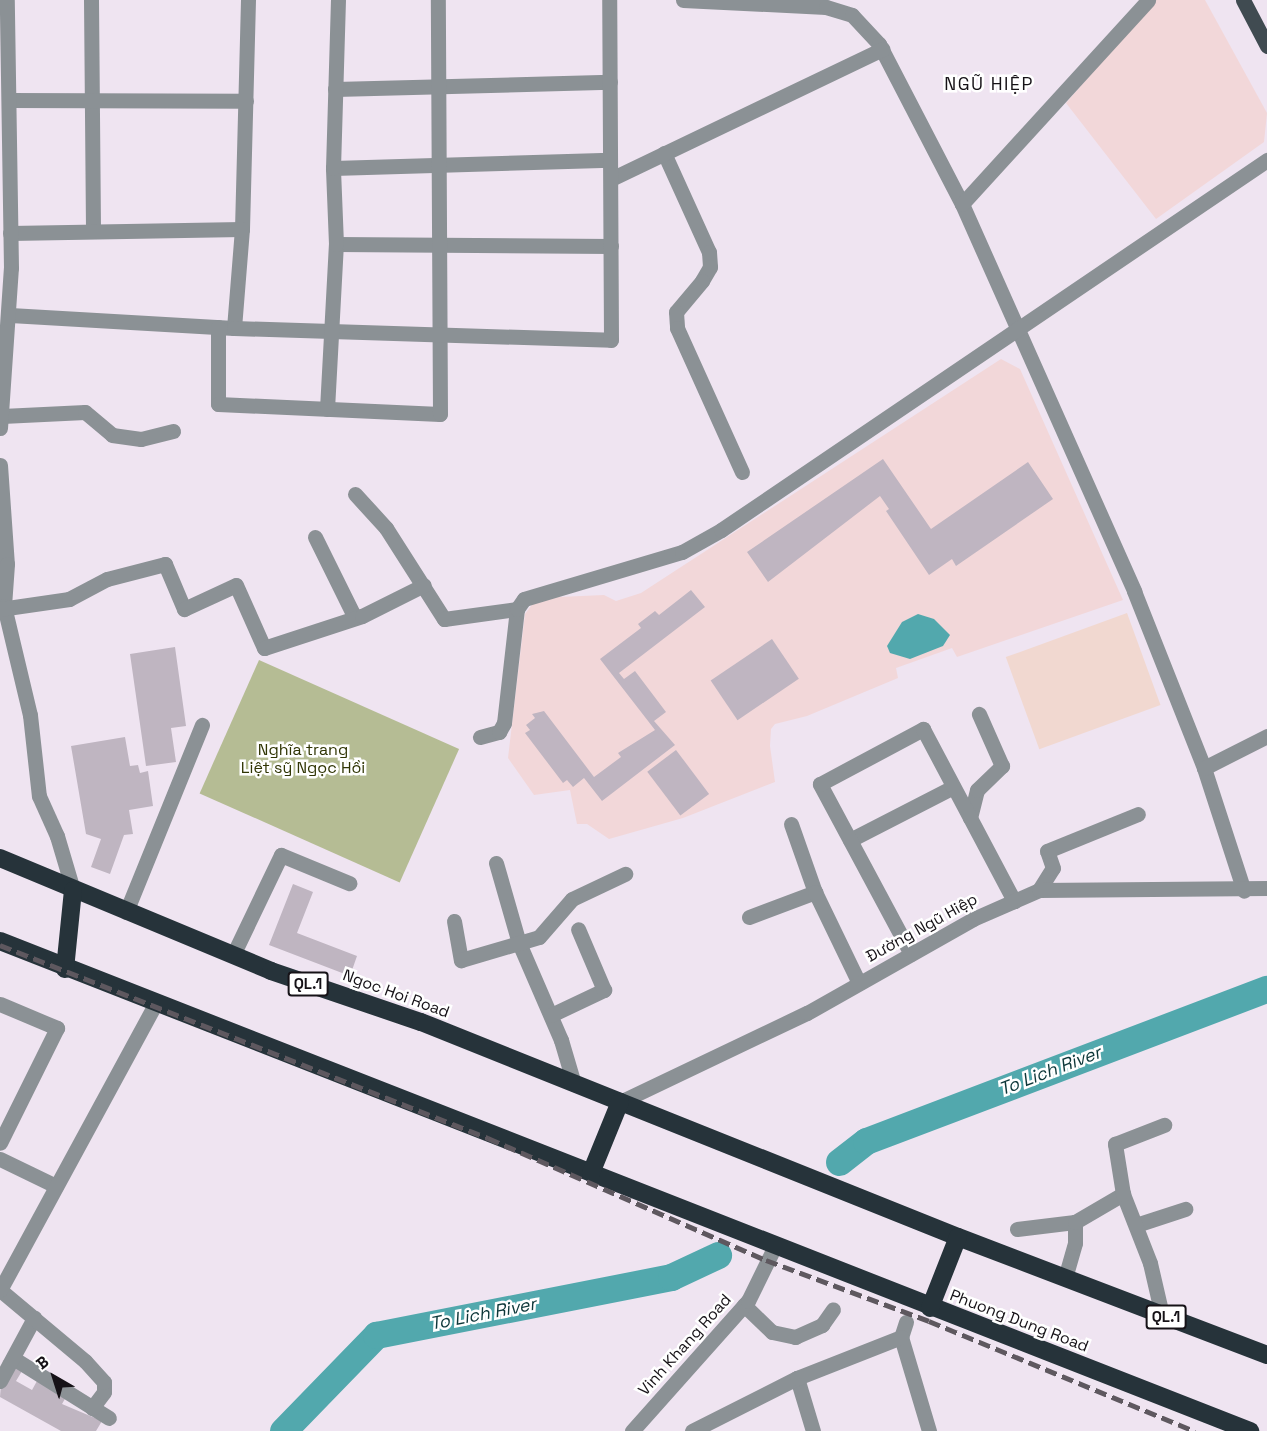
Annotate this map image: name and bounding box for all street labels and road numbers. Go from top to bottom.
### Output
street label: Đường Ngũ Hiệp [863,890,981,966]
street label: Ngoc Hoi Road [340,966,452,1022]
road number: QL.1 [287,972,329,996]
street label: Phuong Dung Road [947,1286,1091,1356]
street label: Vinh Khang Road [634,1290,736,1400]
road number: QL.1 [1145,1305,1187,1329]

